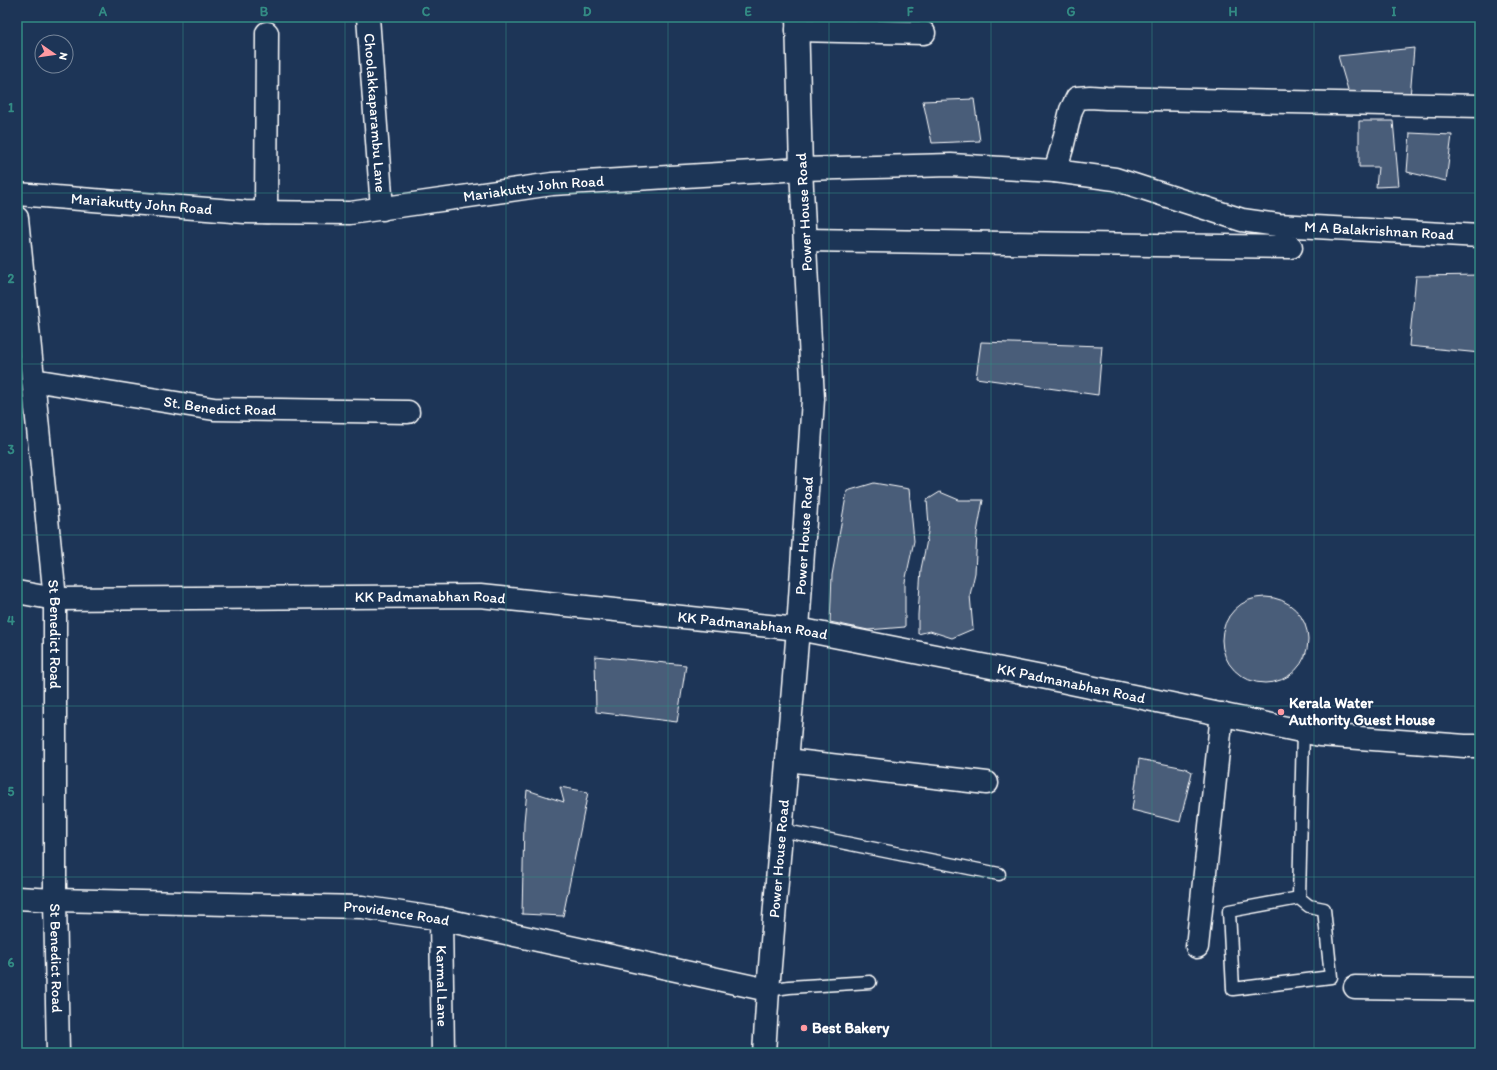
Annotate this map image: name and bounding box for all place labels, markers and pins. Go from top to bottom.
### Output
place label: Kerala Water Authority Guest House [1288,694,1435,730]
marker: Kerala Water Authority Guest House [1276,707,1286,717]
place label: Best Bakery [812,1019,890,1038]
marker: Best Bakery [799,1023,809,1033]

